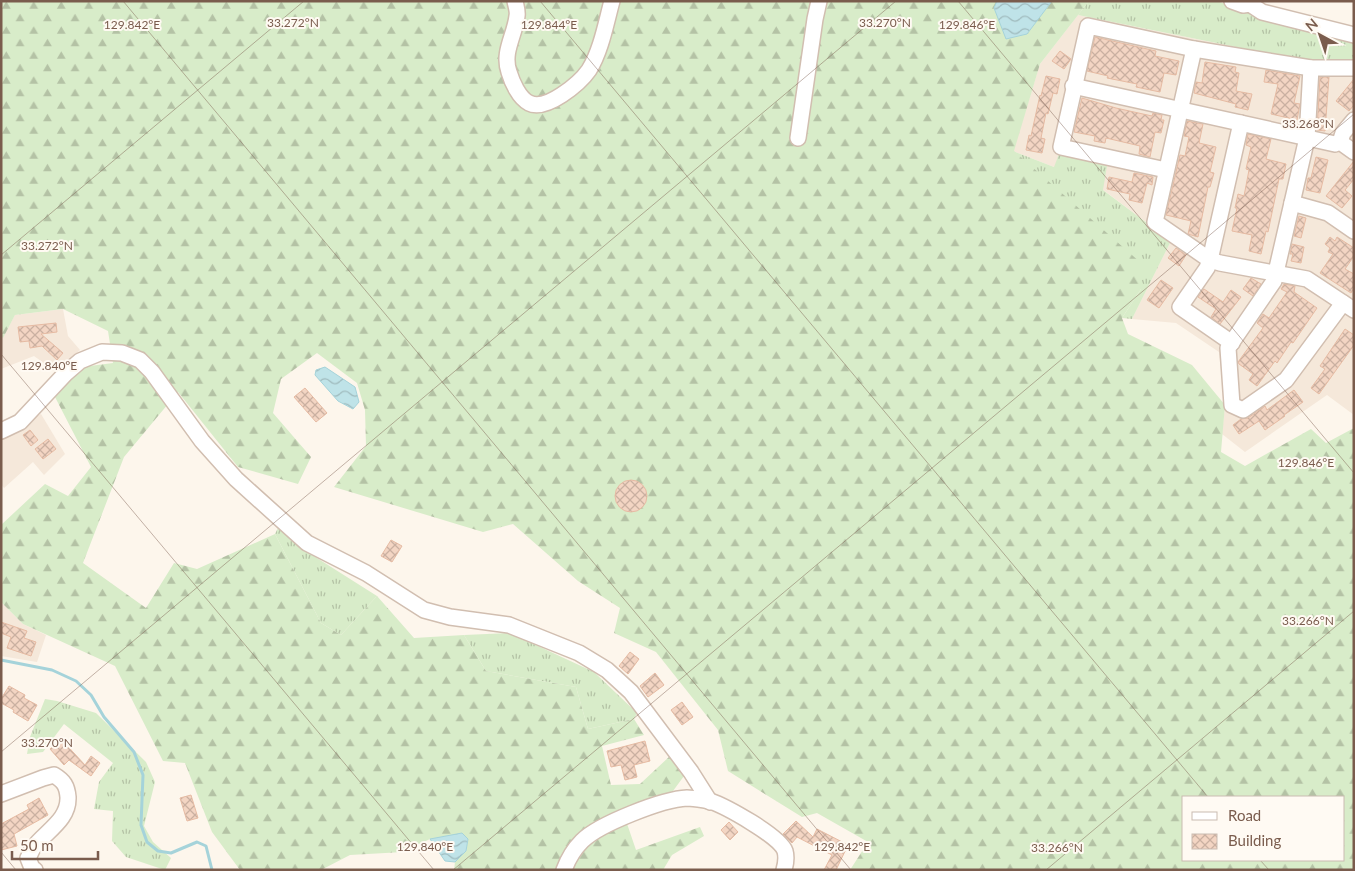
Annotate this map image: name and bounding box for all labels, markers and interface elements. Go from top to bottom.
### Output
north arrow [1295,10,1345,60]
text: 33.272°N [267,15,319,30]
text: 33.270°N [859,15,911,30]
text: N [1302,15,1321,35]
text: 129.842°E [104,17,160,32]
text: 129.844°E [521,17,577,32]
text: 129.846°E [939,17,995,32]
text: 33.268°N [1282,116,1334,131]
text: 33.272°N [21,238,73,253]
text: 129.840°E [21,358,77,373]
text: 129.846°E [1278,455,1334,470]
text: 33.266°N [1282,613,1334,628]
text: 33.270°N [21,735,73,750]
legend [1182,796,1345,861]
text: Road [1228,806,1261,824]
scale bar [12,828,99,860]
text: Building [1228,831,1281,849]
text: 50 m [20,836,54,854]
text: 129.840°E [397,839,453,854]
text: 129.842°E [814,839,870,854]
text: 33.266°N [1031,840,1083,855]

